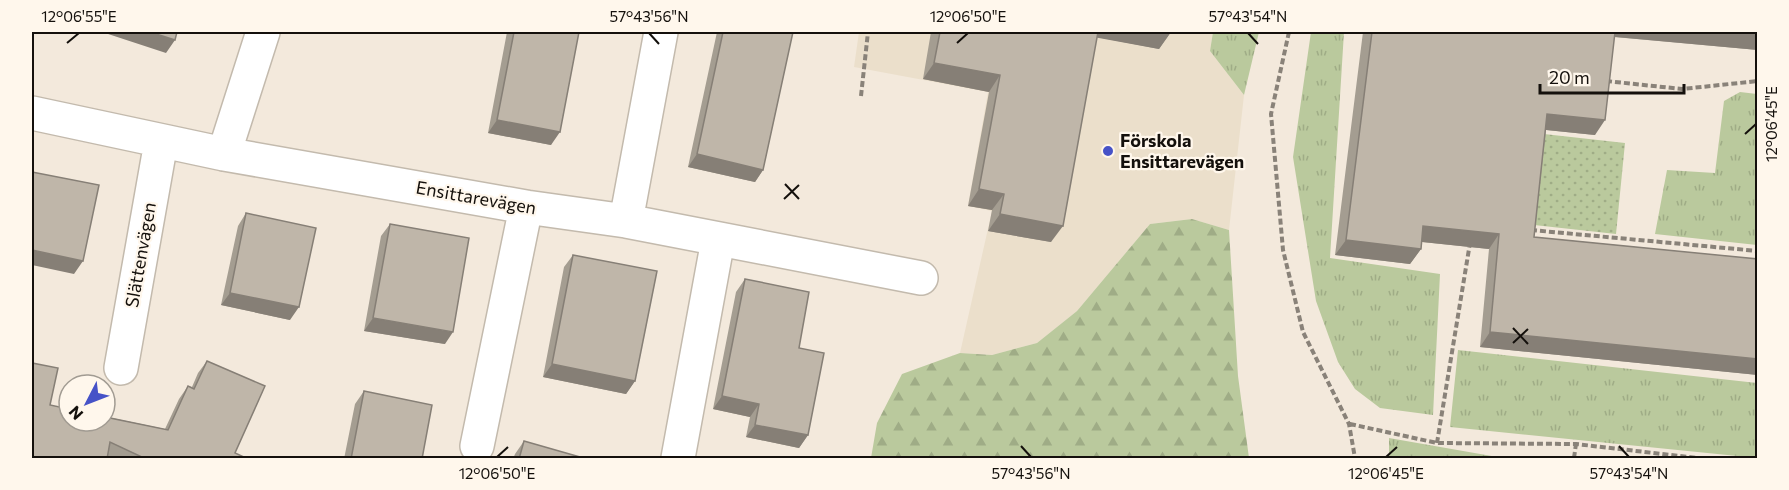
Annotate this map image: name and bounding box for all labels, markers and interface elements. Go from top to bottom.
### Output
text: 12°06'55"E [41,7,117,25]
text: 57°43'56"N [610,7,688,25]
text: 12°06'50"E [930,7,1006,25]
text: 57°43'54"N [1209,7,1287,25]
scale bar [1540,57,1684,95]
text: 20 m [1549,66,1590,88]
text: 12°06'45"E [1762,86,1780,162]
place label: Förskola Ensittarevägen [1120,129,1244,172]
marker: Förskola Ensittarevägen [1101,144,1115,158]
street label: Ensittarevägen [414,176,538,218]
street label: Slättenvägen [120,200,160,309]
north arrow [57,373,117,433]
text: N [64,403,87,424]
text: 12°06'50"E [459,464,535,482]
text: 57°43'56"N [992,464,1070,482]
text: 12°06'45"E [1348,464,1424,482]
text: 57°43'54"N [1590,464,1668,482]

